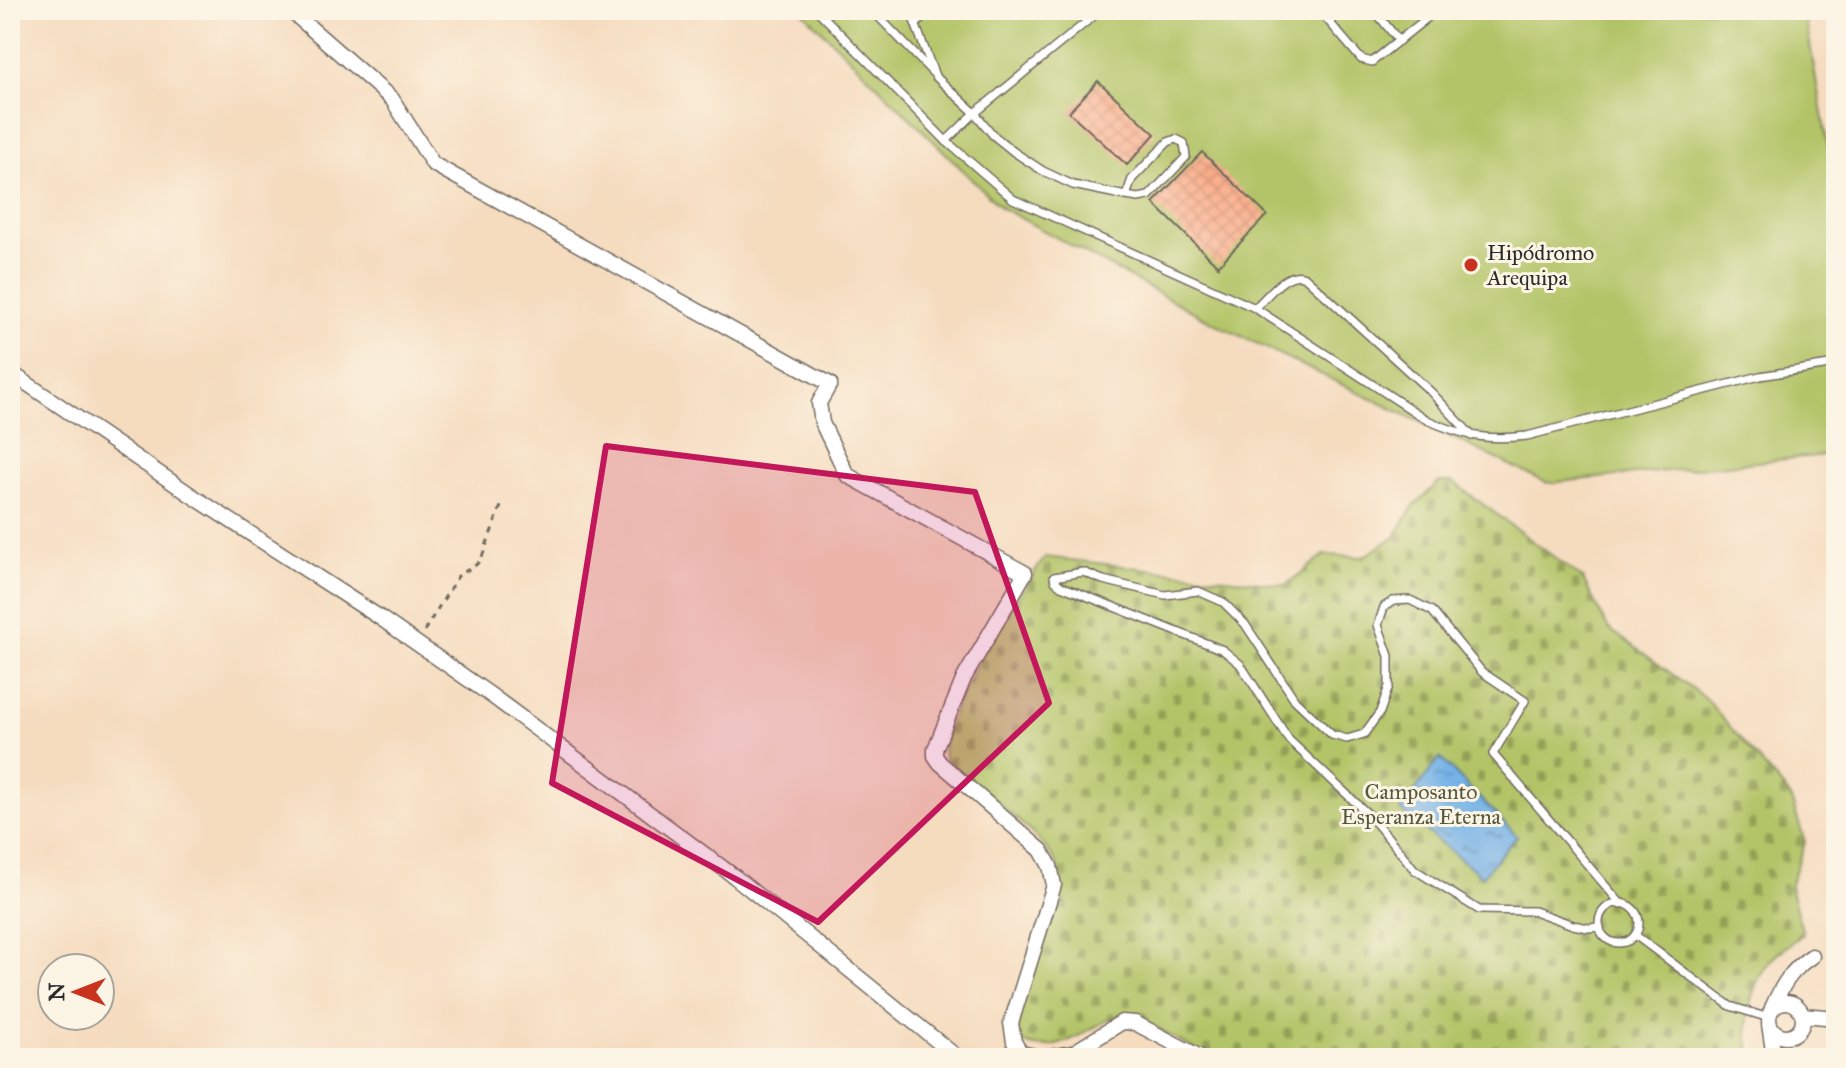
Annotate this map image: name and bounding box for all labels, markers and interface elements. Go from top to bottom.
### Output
place label: Hipódromo Arequipa [1486,239,1594,291]
marker: Hipódromo Arequipa [1462,256,1480,274]
park label: Camposanto Esperanza Eterna [1341,778,1502,830]
north arrow [36,952,116,1032]
text: N [43,982,70,1001]

